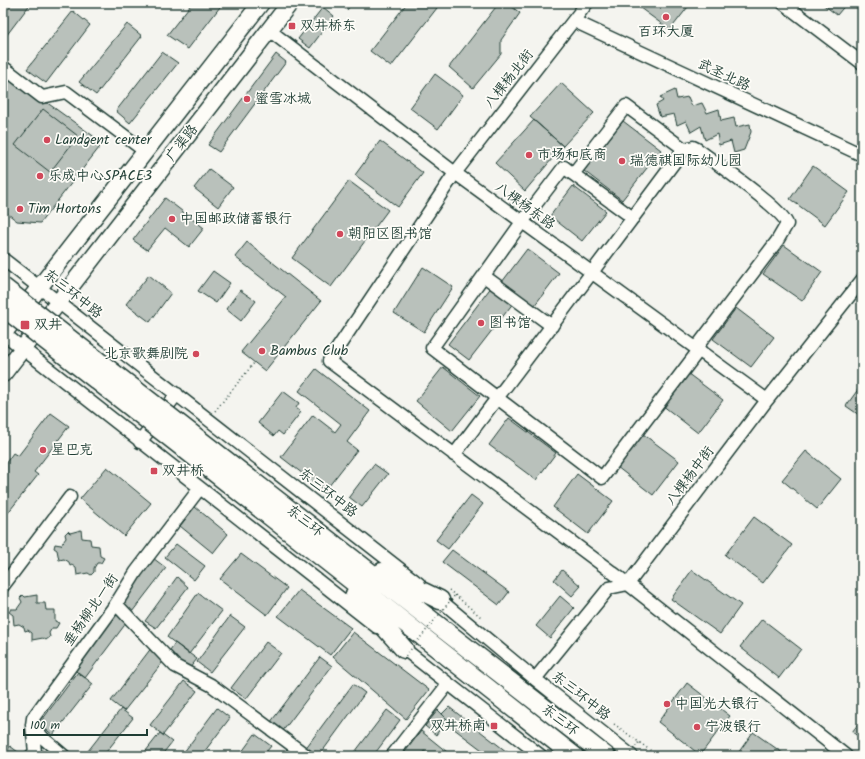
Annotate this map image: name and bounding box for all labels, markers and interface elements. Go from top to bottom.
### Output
marker: 百环大厦 [661,12,671,22]
place label: 双井桥东 [300,15,356,37]
marker: 双井桥东 [287,21,297,31]
place label: 百环大厦 [638,21,694,43]
street label: 八棵杨北街 [479,45,539,113]
street label: 武圣北路 [694,53,754,97]
place label: 蜜雪冰城 [255,88,311,110]
marker: 蜜雪冰城 [242,94,252,104]
street label: 广渠路 [160,120,204,166]
place label: Landgent center [55,129,153,151]
marker: Landgent center [42,135,52,145]
place label: 市场和底商 [537,144,607,166]
marker: 市场和底商 [524,150,534,160]
place label: 瑞德祺国际幼儿园 [629,150,742,172]
marker: 瑞德祺国际幼儿园 [617,156,627,166]
place label: 乐成中心SPACE3 [48,165,152,187]
marker: 乐成中心SPACE3 [35,171,45,181]
street label: 八棵杨东路 [490,177,560,235]
place label: Tim Hortons [28,198,101,220]
marker: Tim Hortons [15,204,25,214]
place label: 中国邮政储蓄银行 [180,208,292,230]
marker: 中国邮政储蓄银行 [167,214,177,224]
place label: 朝阳区图书馆 [348,223,432,245]
marker: 朝阳区图书馆 [335,229,345,239]
street label: 东三环中路 [39,264,107,324]
place label: 图书馆 [489,312,531,334]
place label: 双井 [34,314,62,336]
marker: 图书馆 [476,318,486,328]
marker: 双井 [19,319,31,331]
place label: Bambus Club [270,340,349,362]
place label: 北京歌舞剧院 [104,343,188,365]
marker: Bambus Club [257,346,267,356]
marker: 北京歌舞剧院 [191,349,201,359]
place label: 星巴克 [51,439,93,461]
street label: 八棵杨中街 [660,441,720,511]
marker: 星巴克 [38,445,48,455]
place label: 双井桥 [162,460,204,482]
street label: 东三环中路 [295,465,361,521]
marker: 双井桥 [149,466,159,476]
street label: 东三环 [283,501,327,541]
street label: 垂杨柳北一街 [58,569,124,651]
street label: 东三环中路 [548,668,614,724]
place label: 中国光大银行 [675,693,759,715]
marker: 中国光大银行 [662,699,672,709]
street label: 东三环 [538,700,582,740]
scale bar [24,711,147,737]
place label: 双井桥南 [430,715,486,737]
text: 100 m [30,716,61,735]
place label: 宁波银行 [705,716,761,738]
marker: 双井桥南 [489,721,499,731]
marker: 宁波银行 [692,722,702,732]

